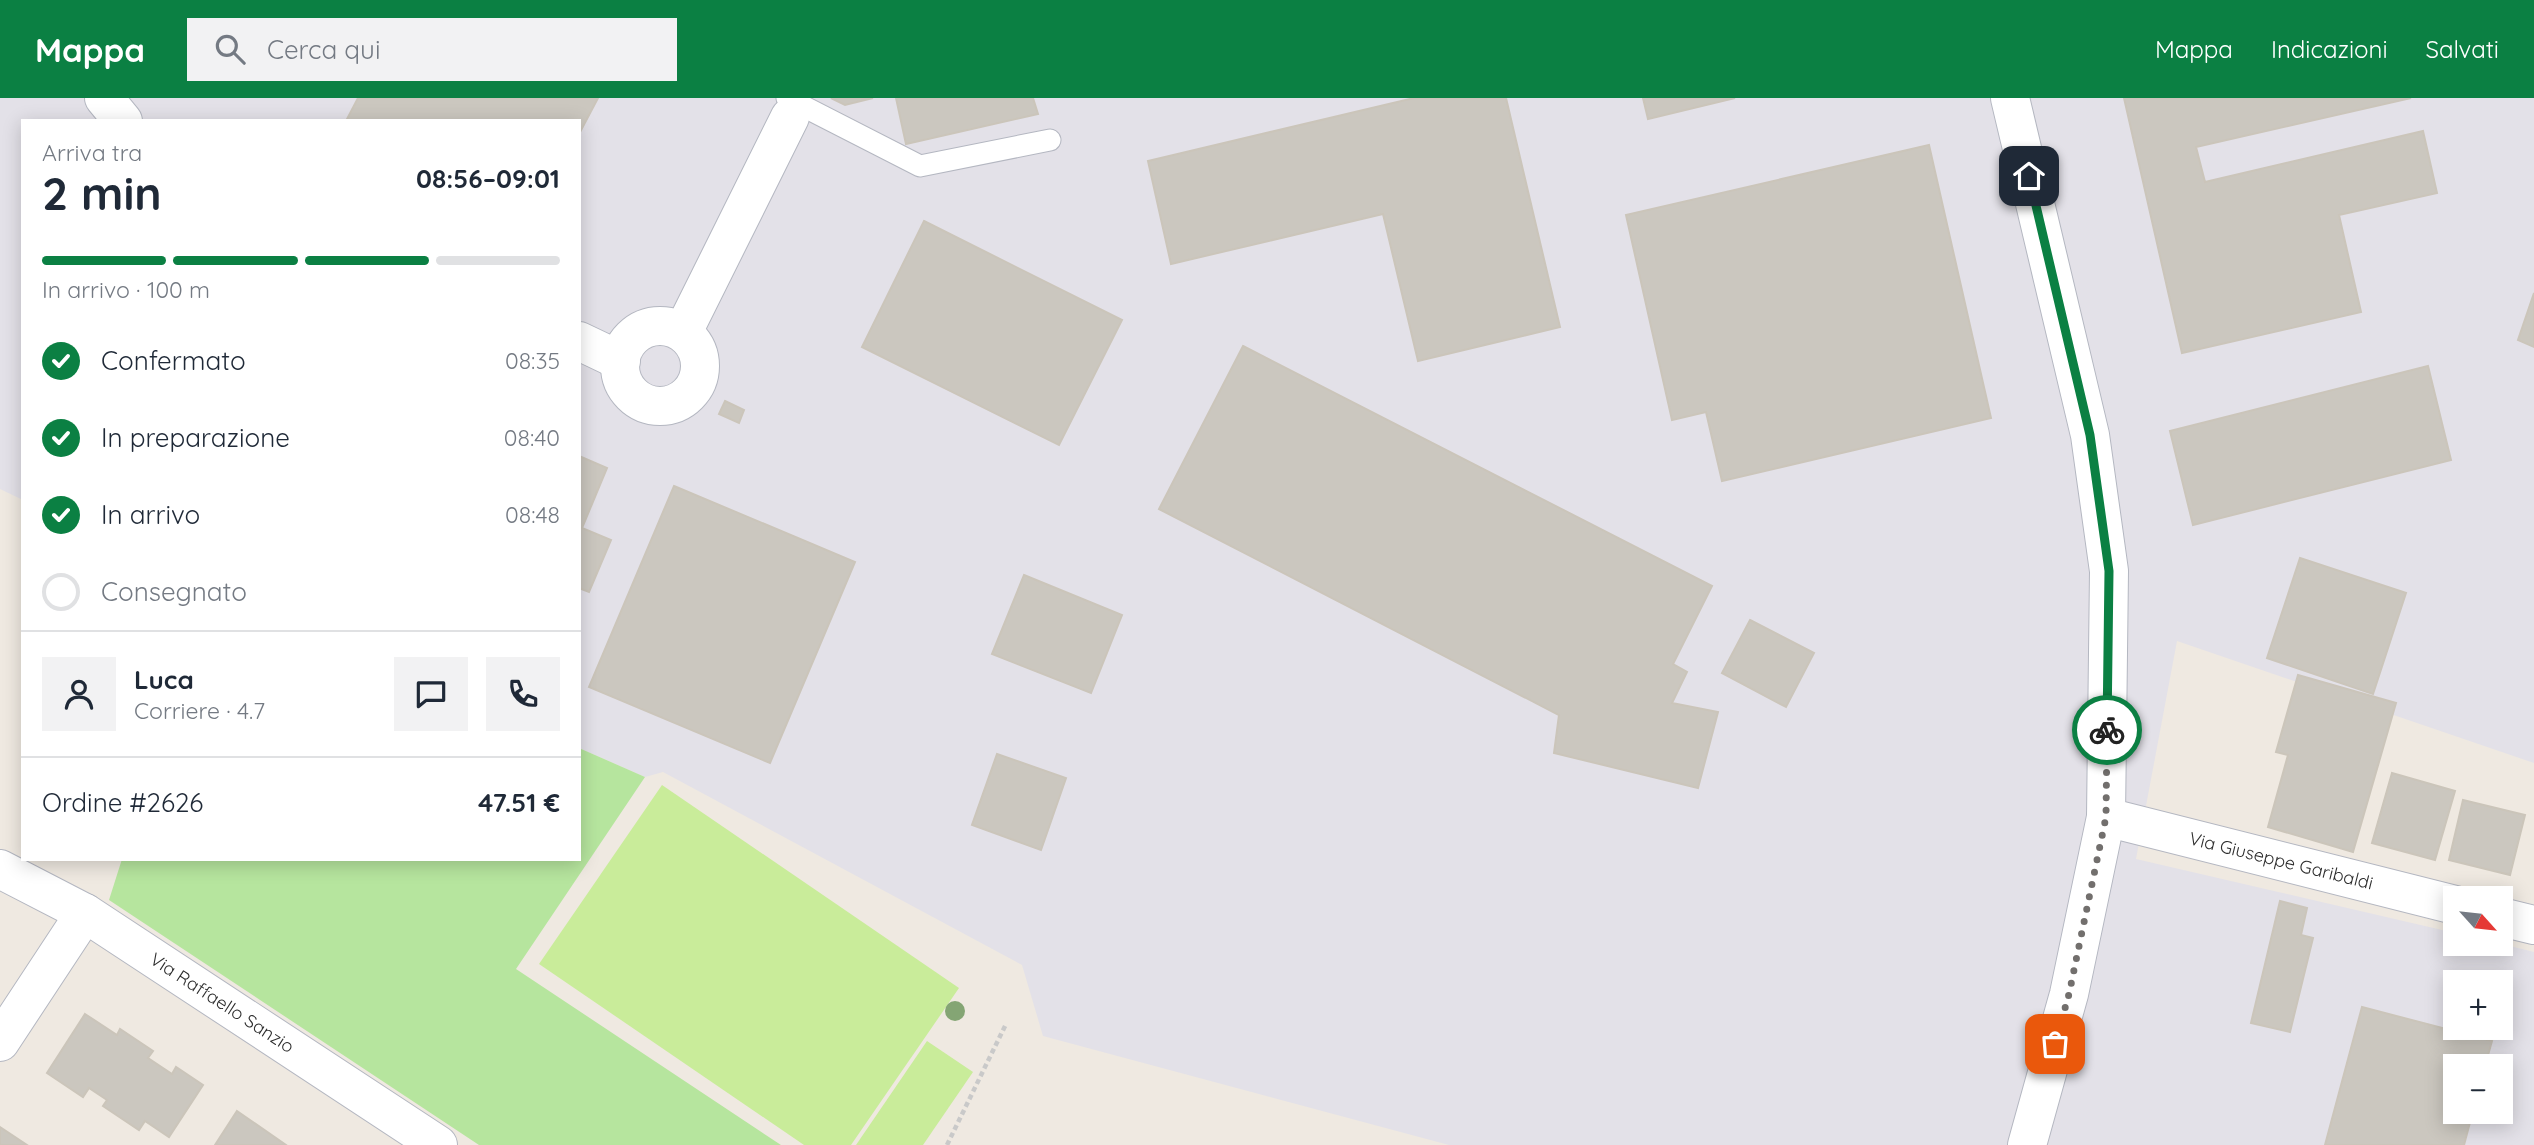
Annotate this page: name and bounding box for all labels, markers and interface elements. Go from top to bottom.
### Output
search box [187,18,677,81]
text: Mappa [35,29,145,70]
icon: search [211,30,249,68]
text: Cerca qui [267,33,380,66]
text: Mappa [2155,34,2233,64]
text: Indicazioni [2271,34,2388,64]
text: Salvati [2426,34,2499,64]
text: Arriva tra [42,138,142,167]
pin [1999,146,2059,206]
icon: home [2010,157,2048,195]
text: 08:56–09:01 [416,162,560,195]
text: 2 min [42,164,162,222]
text: In arrivo · 100 m [42,275,210,304]
icon: check [42,342,80,380]
text: Confermato [101,344,246,377]
text: 08:35 [505,346,560,375]
icon: check [42,419,80,457]
text: In preparazione [101,421,290,454]
text: 08:40 [504,423,560,452]
icon: check [42,496,80,534]
text: In arrivo [101,498,200,531]
text: 08:48 [505,500,560,529]
text: Consegnato [101,575,247,608]
button: person [42,657,116,731]
button: chat [394,657,468,731]
button: phone [486,657,560,731]
text: Luca [134,663,194,696]
courier [2072,695,2142,765]
text: Corriere · 4.7 [134,696,265,725]
icon: bike [2088,711,2126,749]
text: Ordine #2626 [42,786,203,819]
text: 47.51 € [478,786,560,819]
street label: Via Giuseppe Garibaldi [2187,827,2375,895]
north arrow [2443,886,2513,956]
map controls [2443,886,2513,1124]
street label: Via Raffaello Sanzio [146,947,299,1058]
button: + [2443,970,2513,1040]
pin [2025,1014,2085,1074]
icon: bag [2036,1025,2074,1063]
button: − [2443,1054,2513,1124]

